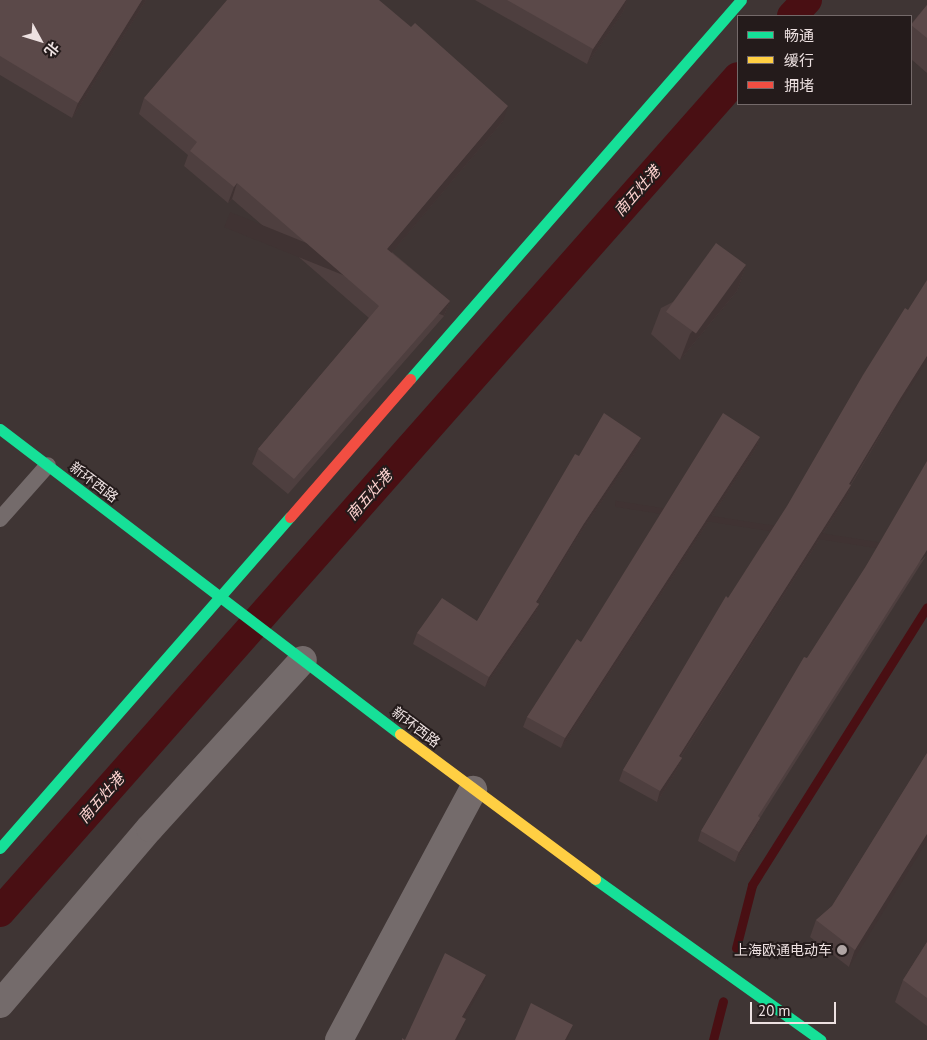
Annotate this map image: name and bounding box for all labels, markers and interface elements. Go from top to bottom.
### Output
north arrow [15,15,65,65]
legend [737,15,912,105]
text: 畅通 [784,26,814,45]
text: 北 [40,38,63,61]
text: 缓行 [784,51,814,70]
text: 拥堵 [784,76,814,95]
water label: 南五灶港 [611,162,663,220]
street label: 新环西路 [67,458,121,506]
water label: 南五灶港 [343,466,395,524]
street label: 新环西路 [389,703,443,751]
water label: 南五灶港 [75,769,127,827]
place label: 上海欧通电动车 [734,942,832,958]
marker: 上海欧通电动车 [836,944,848,956]
scale bar [752,992,838,1024]
text: 20 m [758,1001,791,1020]

